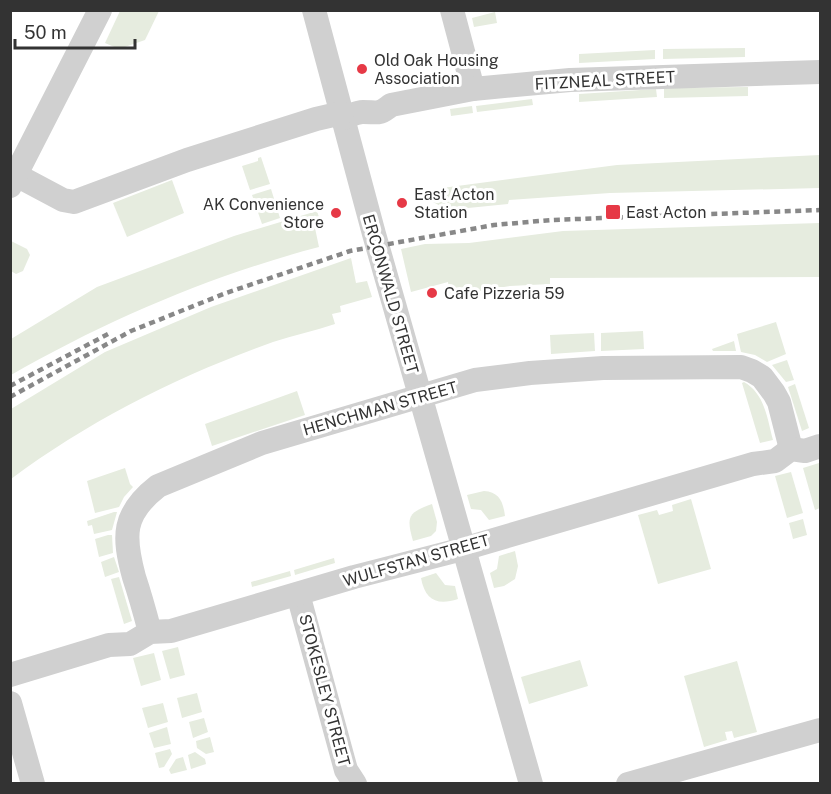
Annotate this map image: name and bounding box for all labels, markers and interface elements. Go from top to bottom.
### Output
scale bar [15,12,135,50]
text: 50 m [24,22,67,43]
place label: Old Oak Housing Association [374,51,499,88]
marker: Old Oak Housing Association [355,62,369,76]
street label: FITZNEAL STREET [534,67,676,94]
place label: East Acton Station [414,185,494,222]
place label: AK Convenience Store [203,195,324,232]
marker: East Acton Station [395,196,409,210]
marker: East Acton [604,203,622,221]
place label: East Acton [626,203,706,222]
marker: AK Convenience Store [329,206,343,220]
street label: ERCONWALD STREET [359,212,423,377]
place label: Cafe Pizzeria 59 [444,284,564,303]
marker: Cafe Pizzeria 59 [425,286,439,300]
street label: HENCHMAN STREET [301,377,460,440]
street label: WULFSTAN STREET [341,530,492,590]
street label: STOKESLEY STREET [295,612,354,769]

